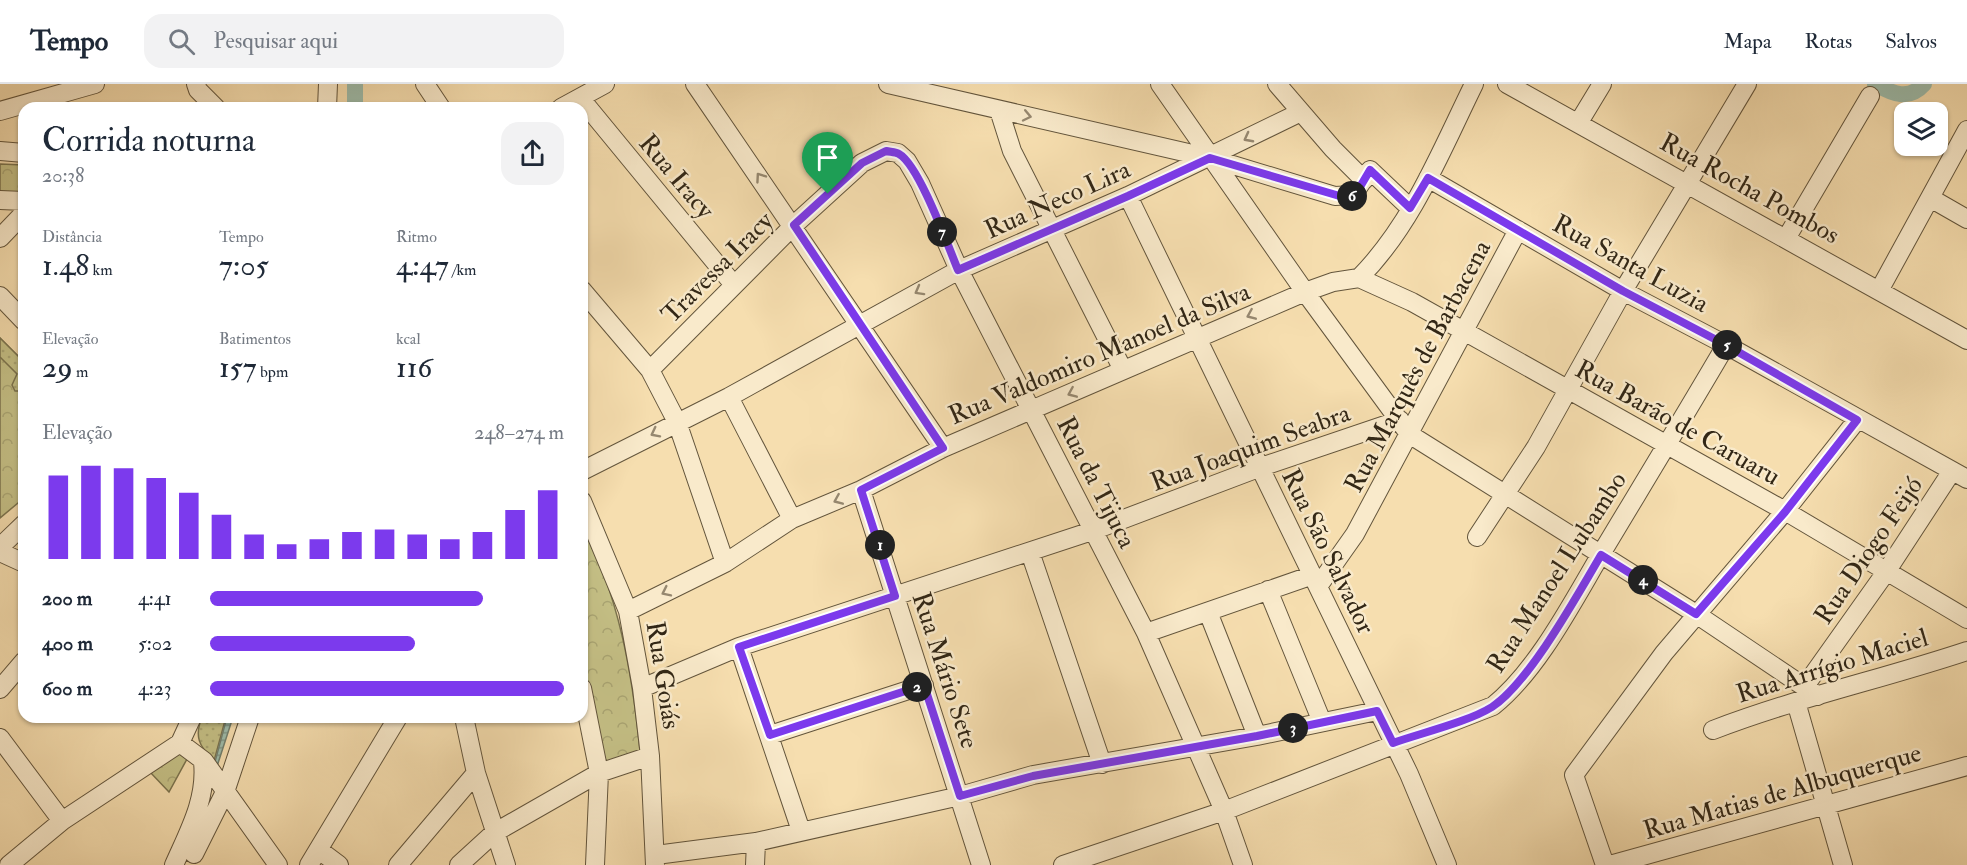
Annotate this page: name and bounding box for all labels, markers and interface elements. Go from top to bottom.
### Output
search box [144,14,564,68]
text: Tempo [30,24,108,59]
icon: search [165,25,198,58]
text: Pesquisar aqui [213,27,338,55]
text: Mapa [1724,28,1772,55]
text: Rotas [1805,28,1852,55]
text: Salvos [1885,28,1937,55]
map controls [1894,102,1948,156]
button: layers [1894,102,1948,156]
one-way arrow [1021,109,1031,122]
text: Corrida noturna [42,120,256,161]
button: share [501,122,564,185]
street label: Rua Rocha Pombos [1654,126,1845,251]
street label: Rua Iracy [632,128,721,226]
one-way arrow [1244,131,1254,142]
pin [802,132,853,194]
icon: arrive [811,141,844,174]
street label: Rua Neco Lira [980,153,1135,246]
text: 20:38 [42,163,84,188]
one-way arrow [756,173,767,184]
pin: 6 [1337,181,1367,211]
text: 6 [1348,186,1356,206]
street label: Travessa Iracy [655,205,781,330]
street label: Rua Santa Luzia [1547,208,1714,320]
pin: 7 [927,217,957,247]
text: 7 [938,222,946,242]
text: Distância [42,227,102,247]
text: Tempo [219,227,264,247]
text: Ritmo [396,227,437,247]
street label: Rua Marquês de Barbacena [1338,235,1498,498]
text: 1.48 [42,247,89,284]
text: 7:05 [219,247,269,284]
text: 4:47 [396,247,449,284]
text: km [89,260,113,280]
text: /km [449,260,476,280]
street label: Rua Valdomiro Manoel da Silva [944,276,1255,432]
one-way arrow [915,284,926,295]
one-way arrow [1246,308,1257,320]
text: Elevação [42,329,98,349]
text: Batimentos [219,329,291,349]
text: kcal [396,329,421,349]
pin: 5 [1712,330,1742,360]
text: 5 [1723,335,1731,355]
text: 29 [42,349,73,386]
text: 157 [219,349,257,386]
text: 116 [396,349,432,386]
street label: Rua Barão de Caruaru [1569,353,1786,493]
text: m [73,362,88,382]
text: bpm [257,362,288,382]
one-way arrow [1067,385,1078,397]
street label: Rua Joaquim Seabra [1146,397,1355,499]
street label: Rua da Tijuca [1049,411,1143,554]
text: Elevação [42,420,112,445]
text: 248–274 m [474,420,564,445]
one-way arrow [651,426,662,437]
street label: Rua São Salvador [1274,464,1382,639]
street label: Rua Manoel Lubambo [1480,466,1634,679]
street label: Rua Diogo Feijó [1808,471,1930,630]
one-way arrow [833,493,844,505]
pin: 1 [865,530,895,560]
text: 1 [877,535,883,555]
pin: 4 [1628,565,1658,595]
text: 4 [1639,570,1647,590]
one-way arrow [662,585,673,597]
text: 200 m [42,586,92,611]
text: 4:41 [138,586,172,611]
street label: Rua Mário Sete [905,588,985,753]
street label: Rua Goiás [639,619,687,731]
street label: Rua Arrígio Maciel [1733,621,1932,710]
text: 400 m [42,631,93,656]
text: 5:02 [138,631,172,656]
pin: 2 [902,672,932,702]
text: 600 m [42,676,92,701]
text: 4:23 [138,676,172,701]
text: 2 [913,677,921,697]
pin: 3 [1278,713,1308,743]
text: 3 [1290,718,1296,738]
street label: Rua Matias de Albuquerque [1640,737,1925,847]

